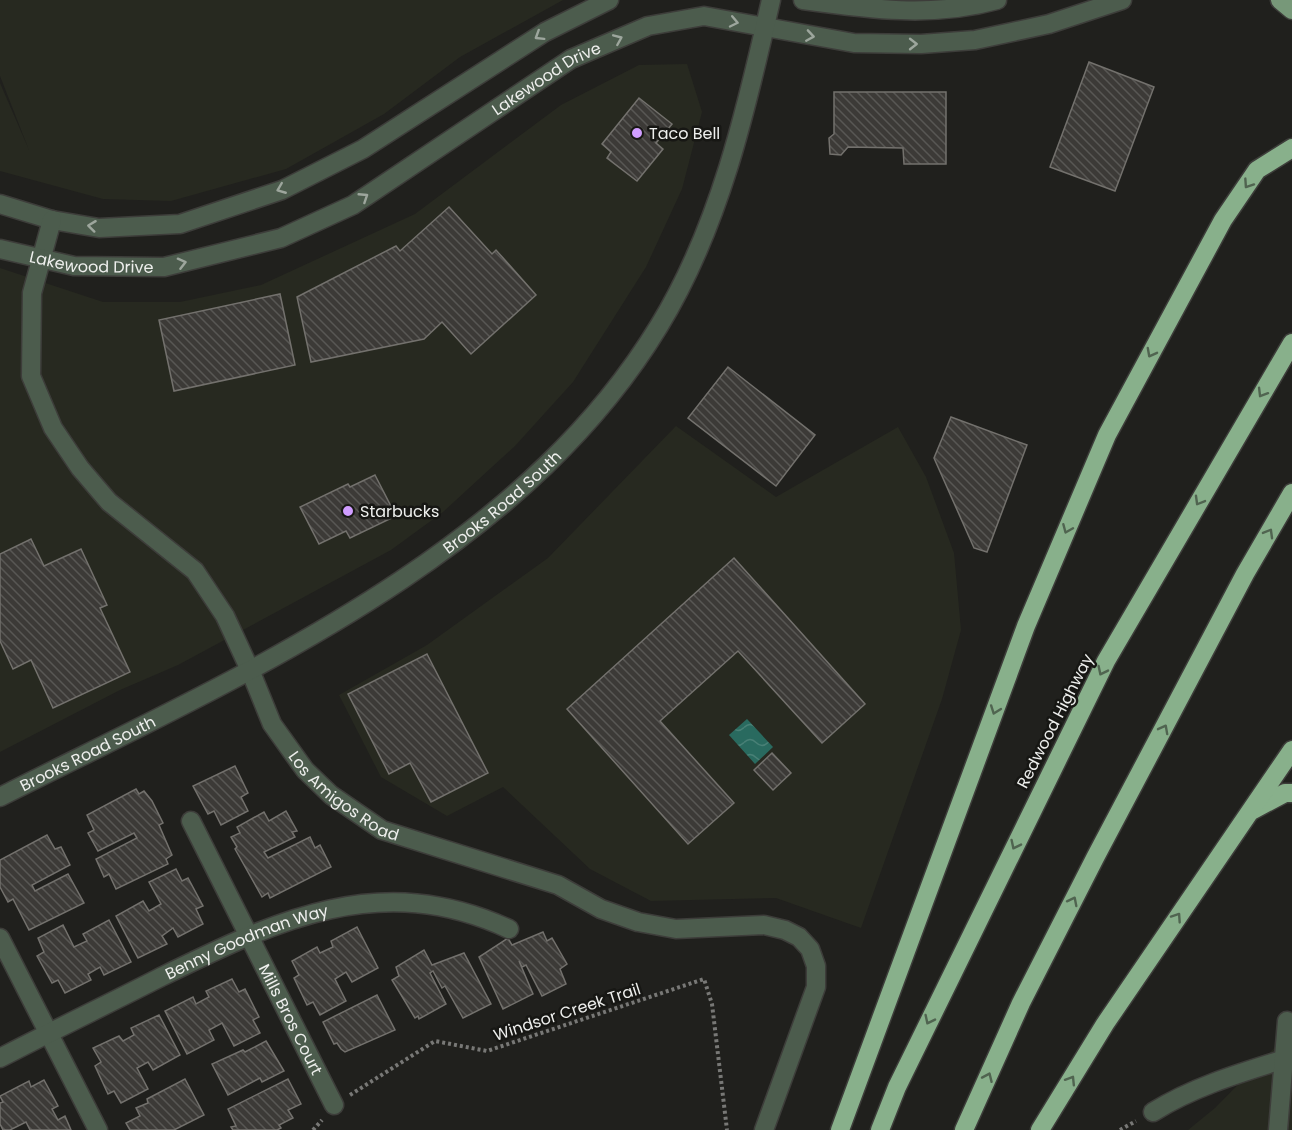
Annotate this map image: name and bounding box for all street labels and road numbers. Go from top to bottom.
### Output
street label: Lakewood Drive [487,36,604,121]
street label: Lakewood Drive [27,245,154,278]
street label: Brooks Road South [438,445,566,559]
street label: Redwood Highway [1011,650,1099,792]
street label: Brooks Road South [16,710,159,797]
street label: Los Amigos Road [283,746,402,846]
street label: Benny Goodman Way [161,899,330,985]
street label: Mills Bros Court [253,960,329,1079]
street label: Windsor Creek Trail [490,977,644,1047]

